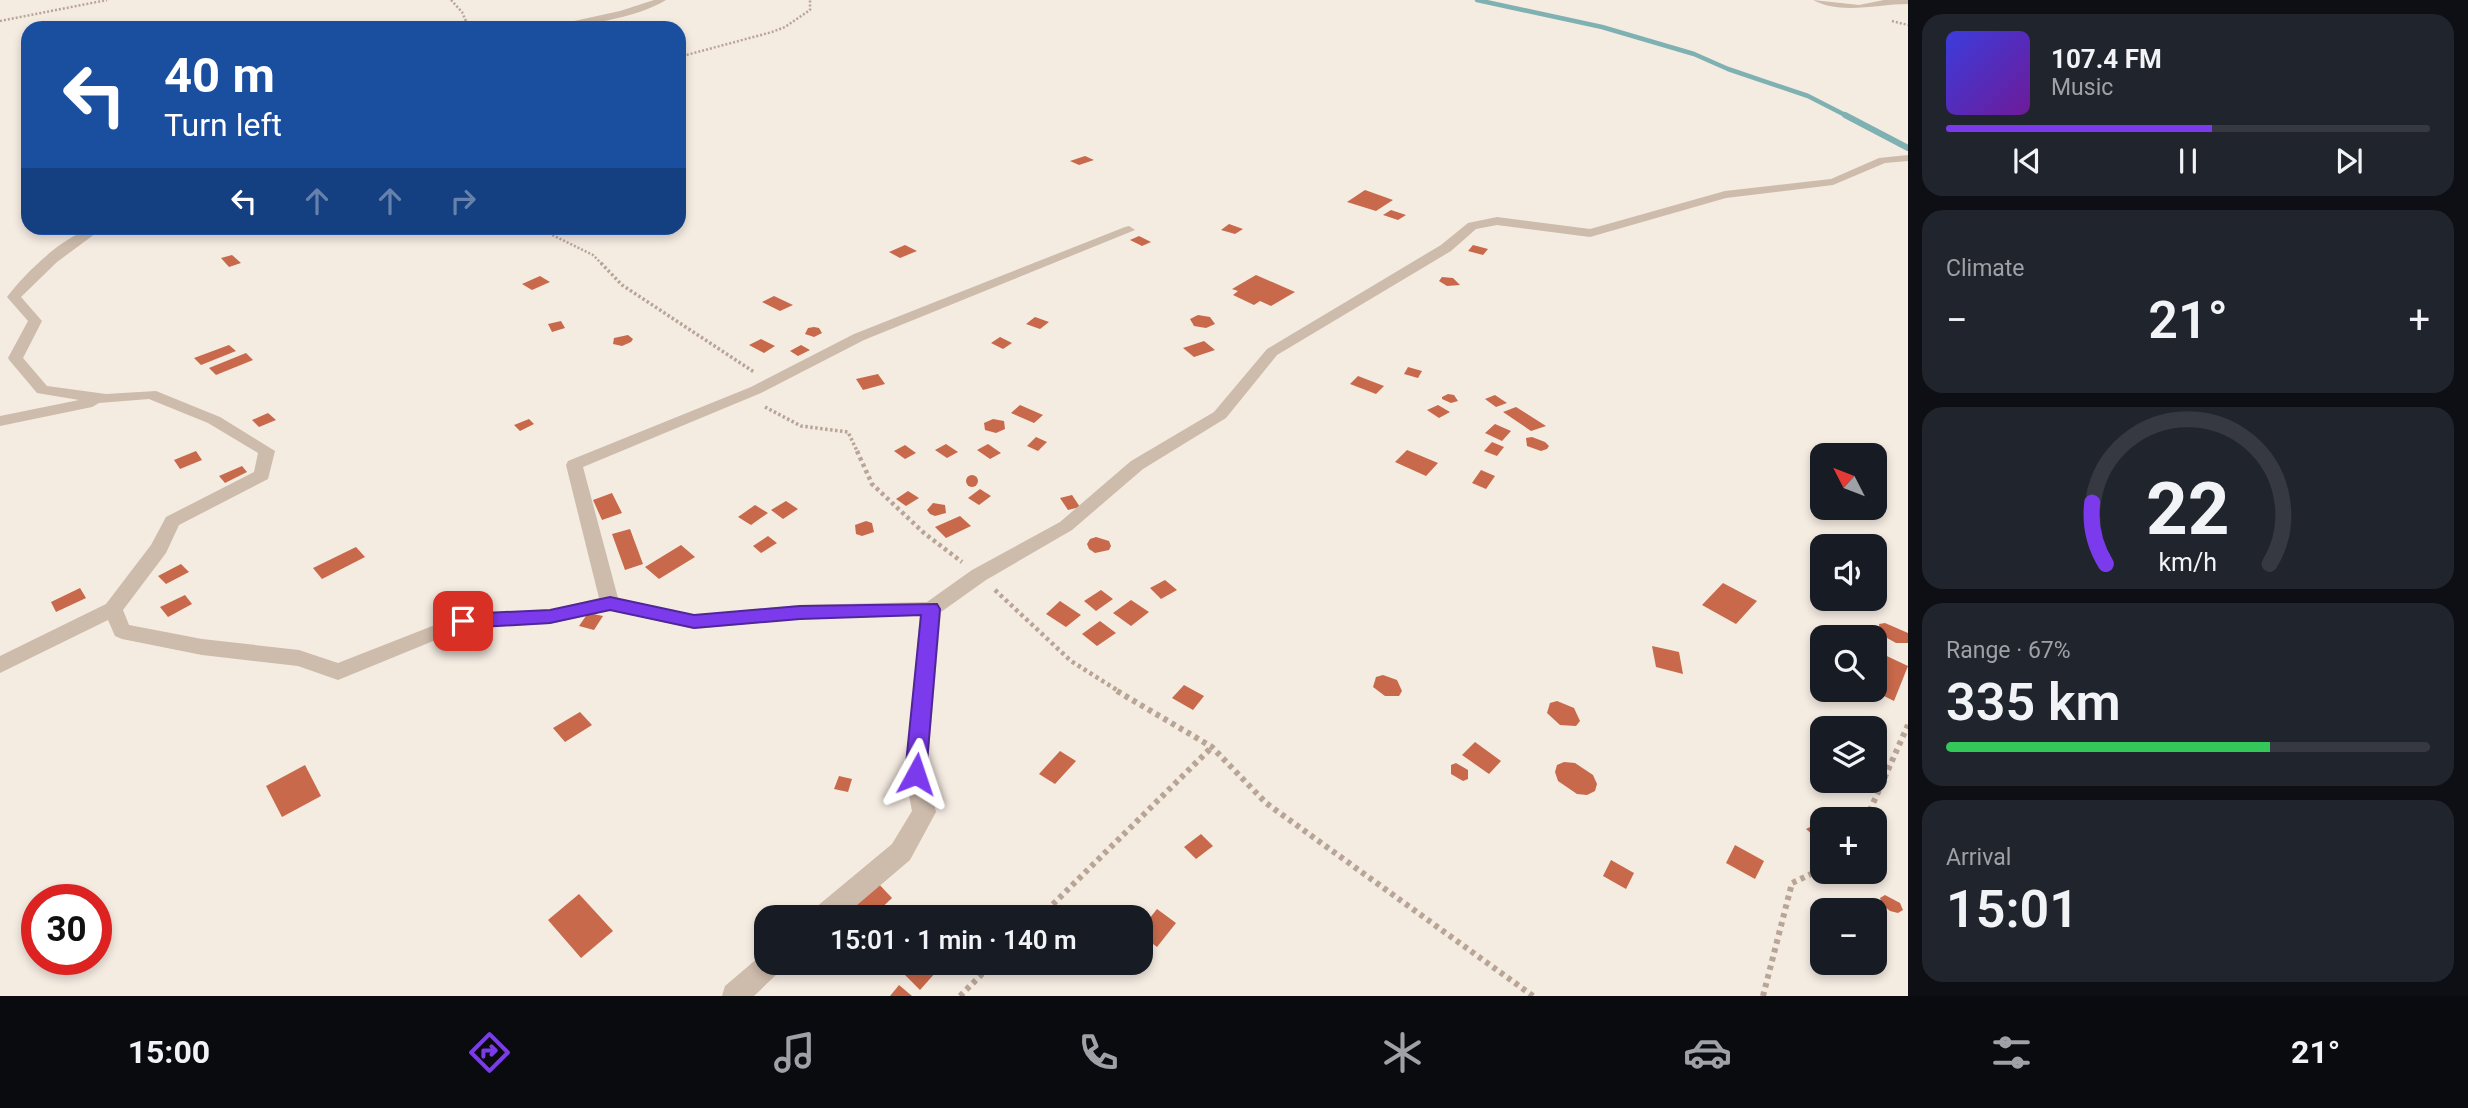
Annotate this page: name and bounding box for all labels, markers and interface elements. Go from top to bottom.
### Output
text: 107.4 FM [2051,44,2162,74]
text: 40 m [164,47,275,104]
icon: left [49,49,140,140]
text: Music [2051,74,2113,101]
text: Turn left [164,106,282,144]
icon: previous [2008,142,2046,180]
icon: pause [2169,142,2207,180]
icon: next [2330,142,2368,180]
icon: left [225,182,263,220]
icon: ahead [298,182,336,220]
icon: ahead [371,182,409,220]
icon: right [444,182,482,220]
text: Climate [1946,255,2025,282]
text: 21° [2148,290,2228,351]
text: − [1946,298,1968,342]
text: + [2408,298,2430,342]
north arrow [1810,443,1886,520]
map controls [1810,443,1887,975]
text: 22 [2146,466,2230,552]
button: sound [1810,534,1887,611]
text: km/h [2159,548,2217,577]
pin [433,591,493,651]
icon: arrive [444,602,482,640]
button: search [1810,625,1887,702]
text: Range · 67% [1946,637,2071,664]
text: 335 km [1946,672,2121,733]
button: layers [1810,716,1887,793]
position arrow [879,737,953,811]
button: + [1810,807,1887,884]
text: Arrival [1946,844,2011,871]
text: 15:01 [1946,879,2079,940]
speed limit sign: 30 [21,884,112,975]
button: − [1810,898,1887,975]
text: 15:01 · 1 min · 140 m [830,925,1077,955]
icon: directions [465,1028,514,1077]
icon: music [770,1028,819,1077]
icon: phone [1074,1028,1123,1077]
icon: climate [1378,1028,1427,1077]
icon: car [1683,1028,1732,1077]
icon: filters [1987,1028,2036,1077]
text: 15:00 [128,1033,210,1071]
text: 21° [2291,1033,2340,1071]

